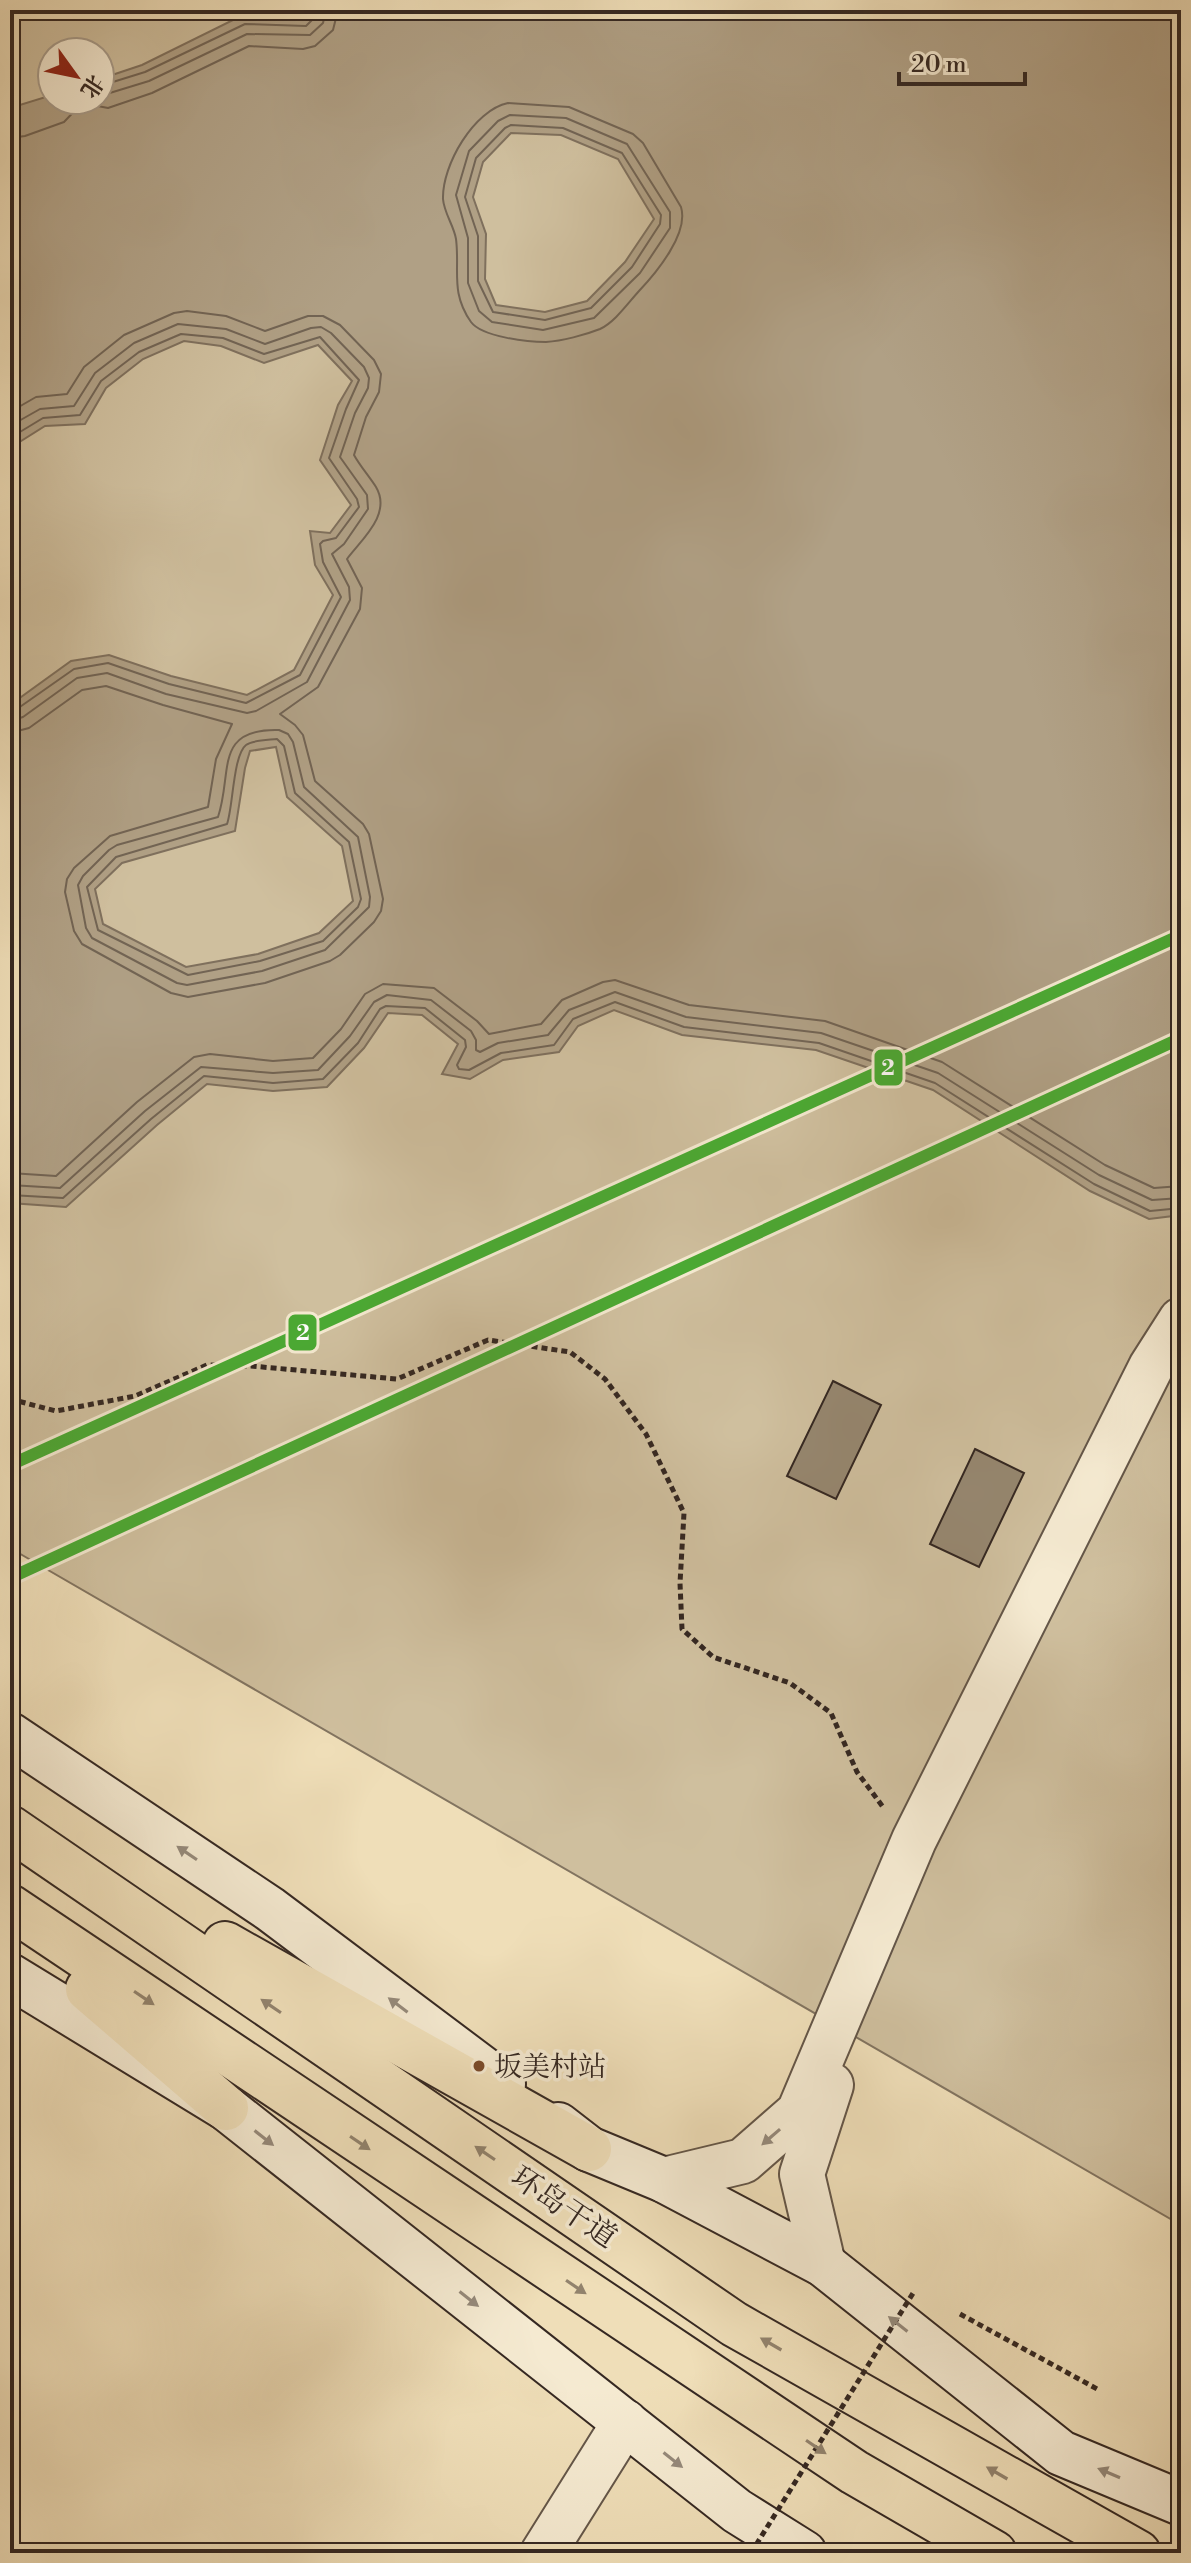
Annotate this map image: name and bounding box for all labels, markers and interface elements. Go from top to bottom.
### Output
north arrow [36,36,116,116]
scale bar [899,36,1025,86]
text: 20 m [911,50,967,80]
text: 北 [74,69,109,103]
line badge: 2 [873,1048,904,1087]
text: 2 [881,1055,895,1082]
line badge: 2 [287,1313,318,1352]
text: 2 [296,1320,310,1347]
one-way arrow [176,1846,197,1861]
one-way arrow [133,1990,155,2005]
one-way arrow [387,1998,408,2014]
one-way arrow [260,1999,281,2014]
place label: 坂美村站 [494,2050,606,2085]
marker: 坂美村站 [471,2058,487,2074]
one-way arrow [761,2127,780,2145]
one-way arrow [254,2129,274,2146]
one-way arrow [349,2135,371,2150]
one-way arrow [475,2146,496,2161]
street label: 环岛干道 [503,2159,624,2257]
one-way arrow [566,2279,587,2294]
one-way arrow [459,2290,479,2307]
one-way arrow [888,2316,908,2333]
one-way arrow [760,2337,782,2351]
one-way arrow [805,2439,827,2454]
one-way arrow [663,2452,683,2468]
one-way arrow [986,2466,1008,2480]
one-way arrow [1097,2466,1121,2479]

